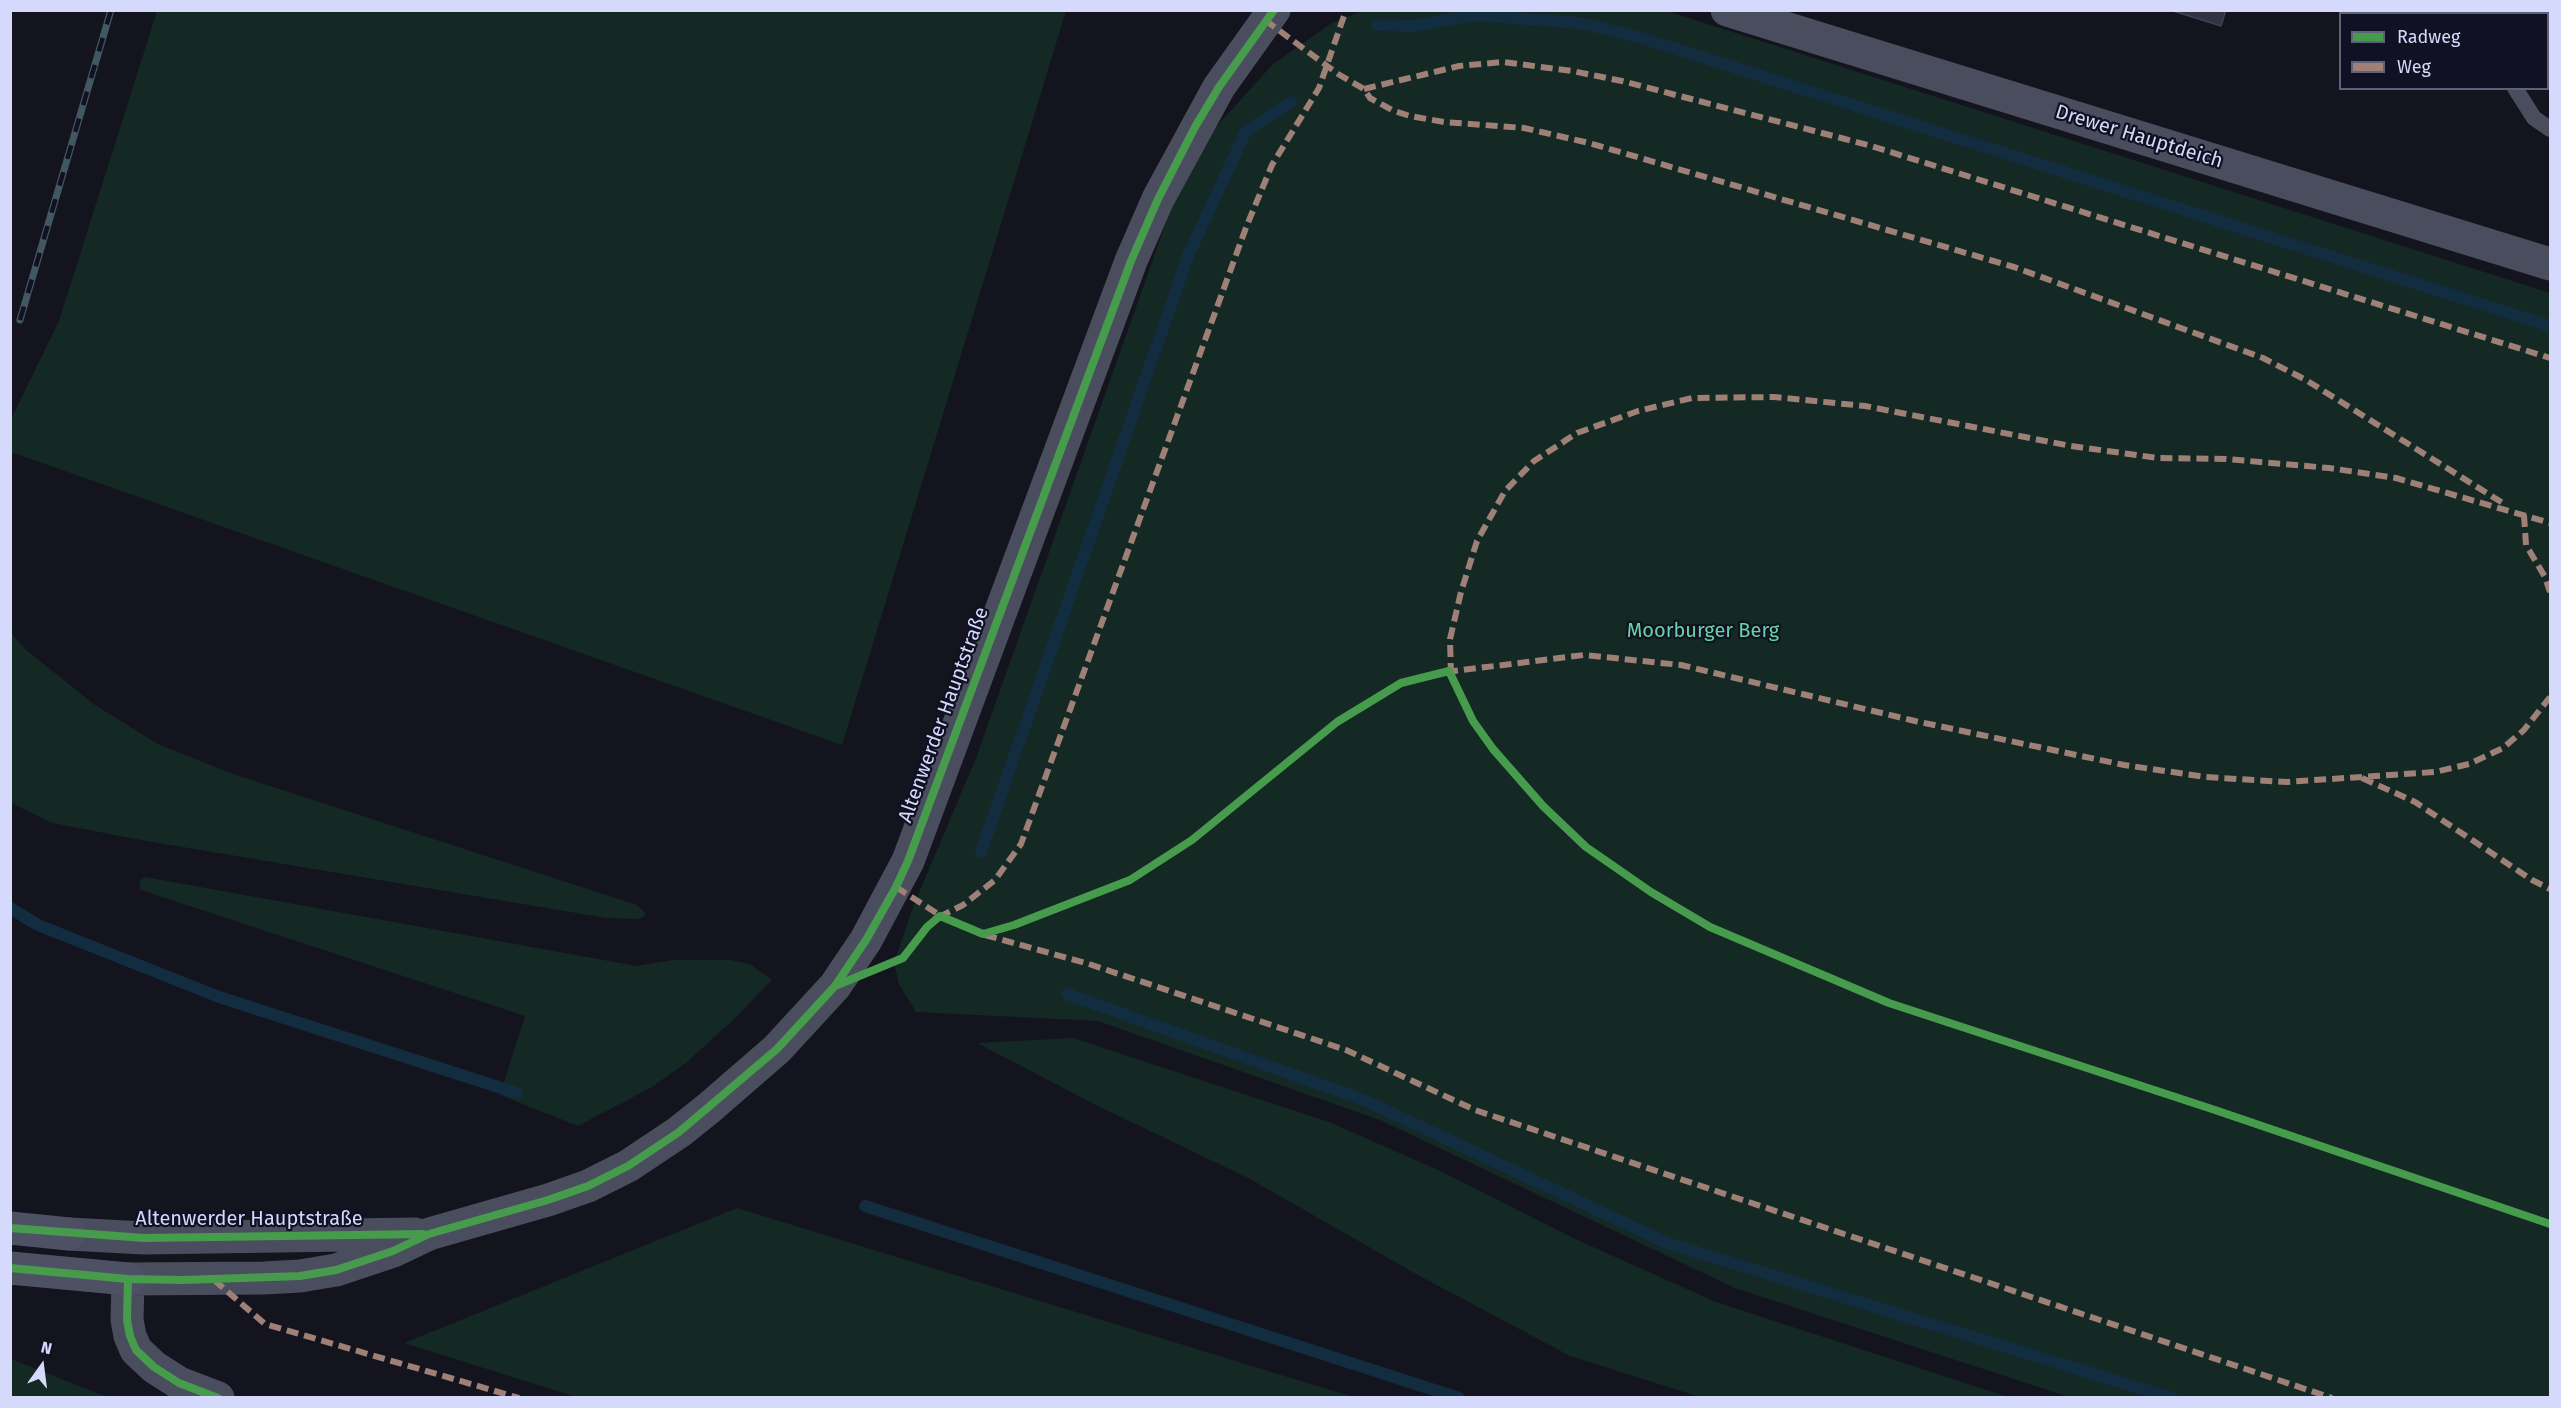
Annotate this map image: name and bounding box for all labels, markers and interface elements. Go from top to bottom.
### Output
legend [2339,12,2549,90]
text: Radweg [2397,26,2460,48]
text: Weg [2397,56,2431,78]
street label: Drewer Hauptdeich [2052,100,2226,174]
street label: Altenwerder Hauptstraße [894,604,994,826]
park label: Moorburger Berg [1627,619,1779,643]
street label: Altenwerder Hauptstraße [135,1207,363,1231]
north arrow [12,1336,72,1396]
text: N [39,1338,54,1359]

